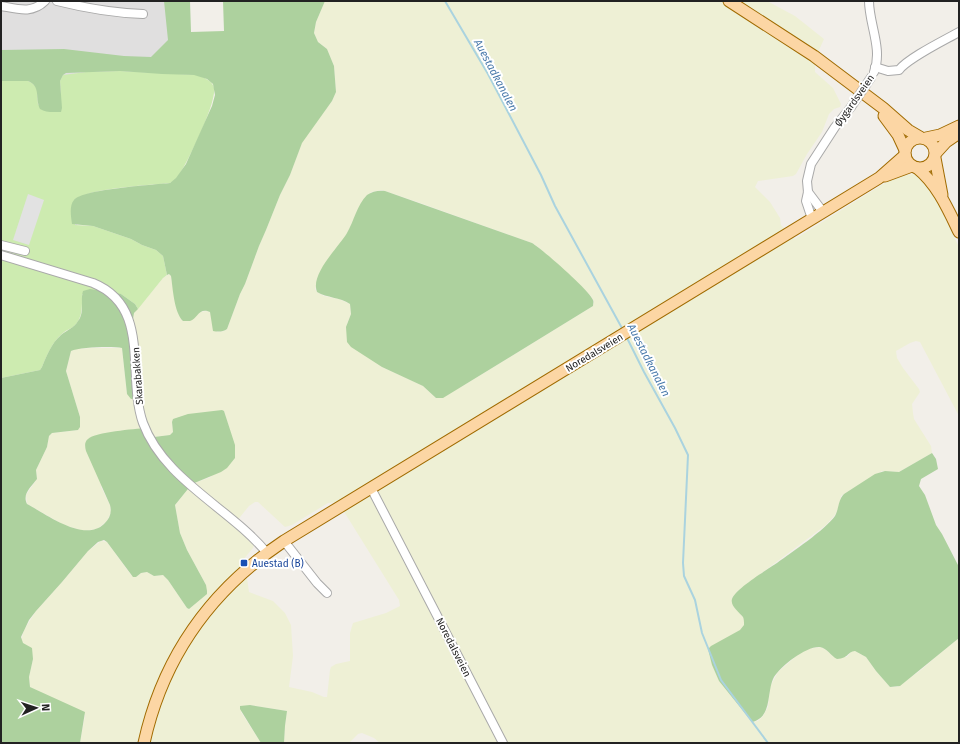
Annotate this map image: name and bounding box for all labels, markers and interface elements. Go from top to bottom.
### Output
water label: Auestadkanalen [471,36,520,114]
street label: Øygardsveien [832,72,877,129]
water label: Auestadkanalen [624,321,672,399]
street label: Noredalsveien [564,331,625,375]
street label: Skarabakken [130,347,146,405]
place label: Auestad (B) [252,557,304,570]
marker: Auestad (B) [239,558,249,568]
street label: Noredalsveien [433,616,473,679]
north arrow [16,688,56,728]
text: N [39,704,52,711]

